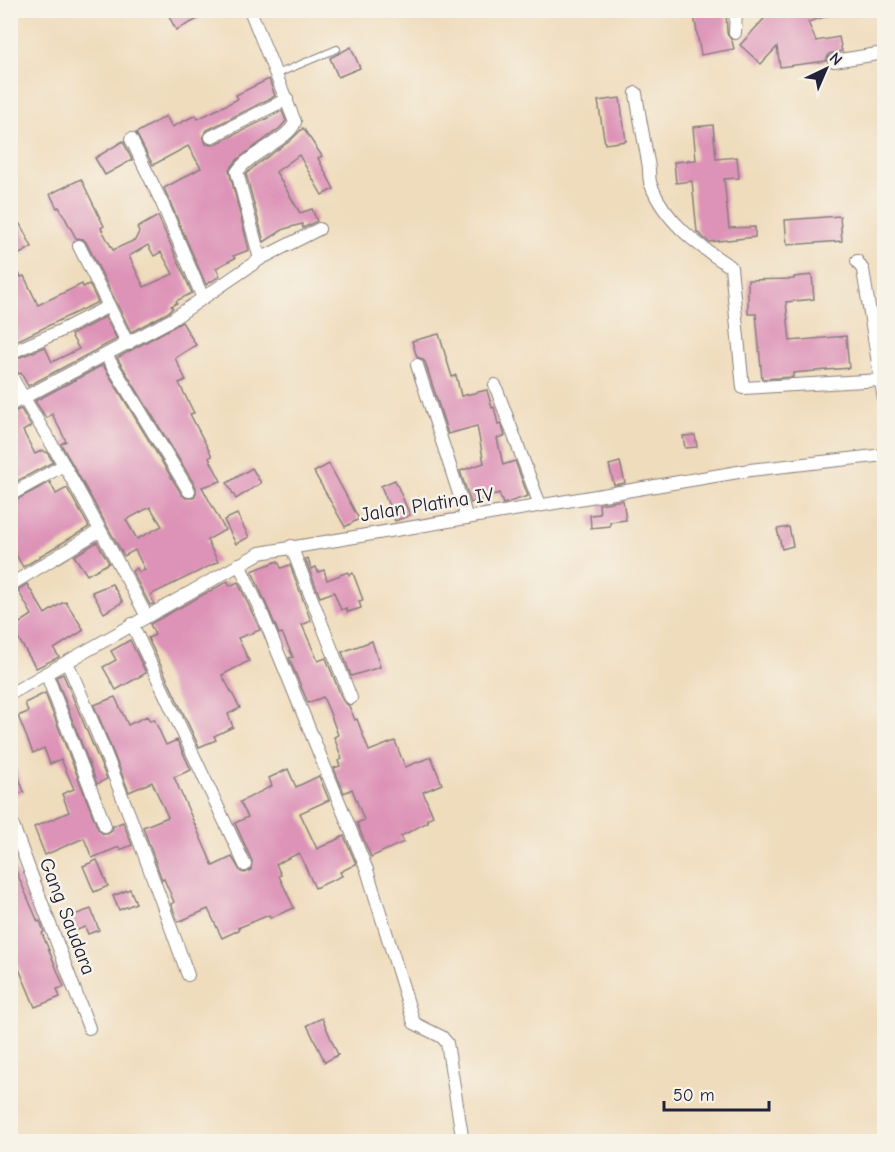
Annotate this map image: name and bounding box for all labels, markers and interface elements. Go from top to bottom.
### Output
north arrow [796,39,856,99]
text: N [826,49,846,69]
street label: Jalan Platina IV [359,483,496,526]
street label: Gang Saudara [35,854,100,978]
scale bar [664,1074,769,1112]
text: 50 m [673,1085,715,1106]

